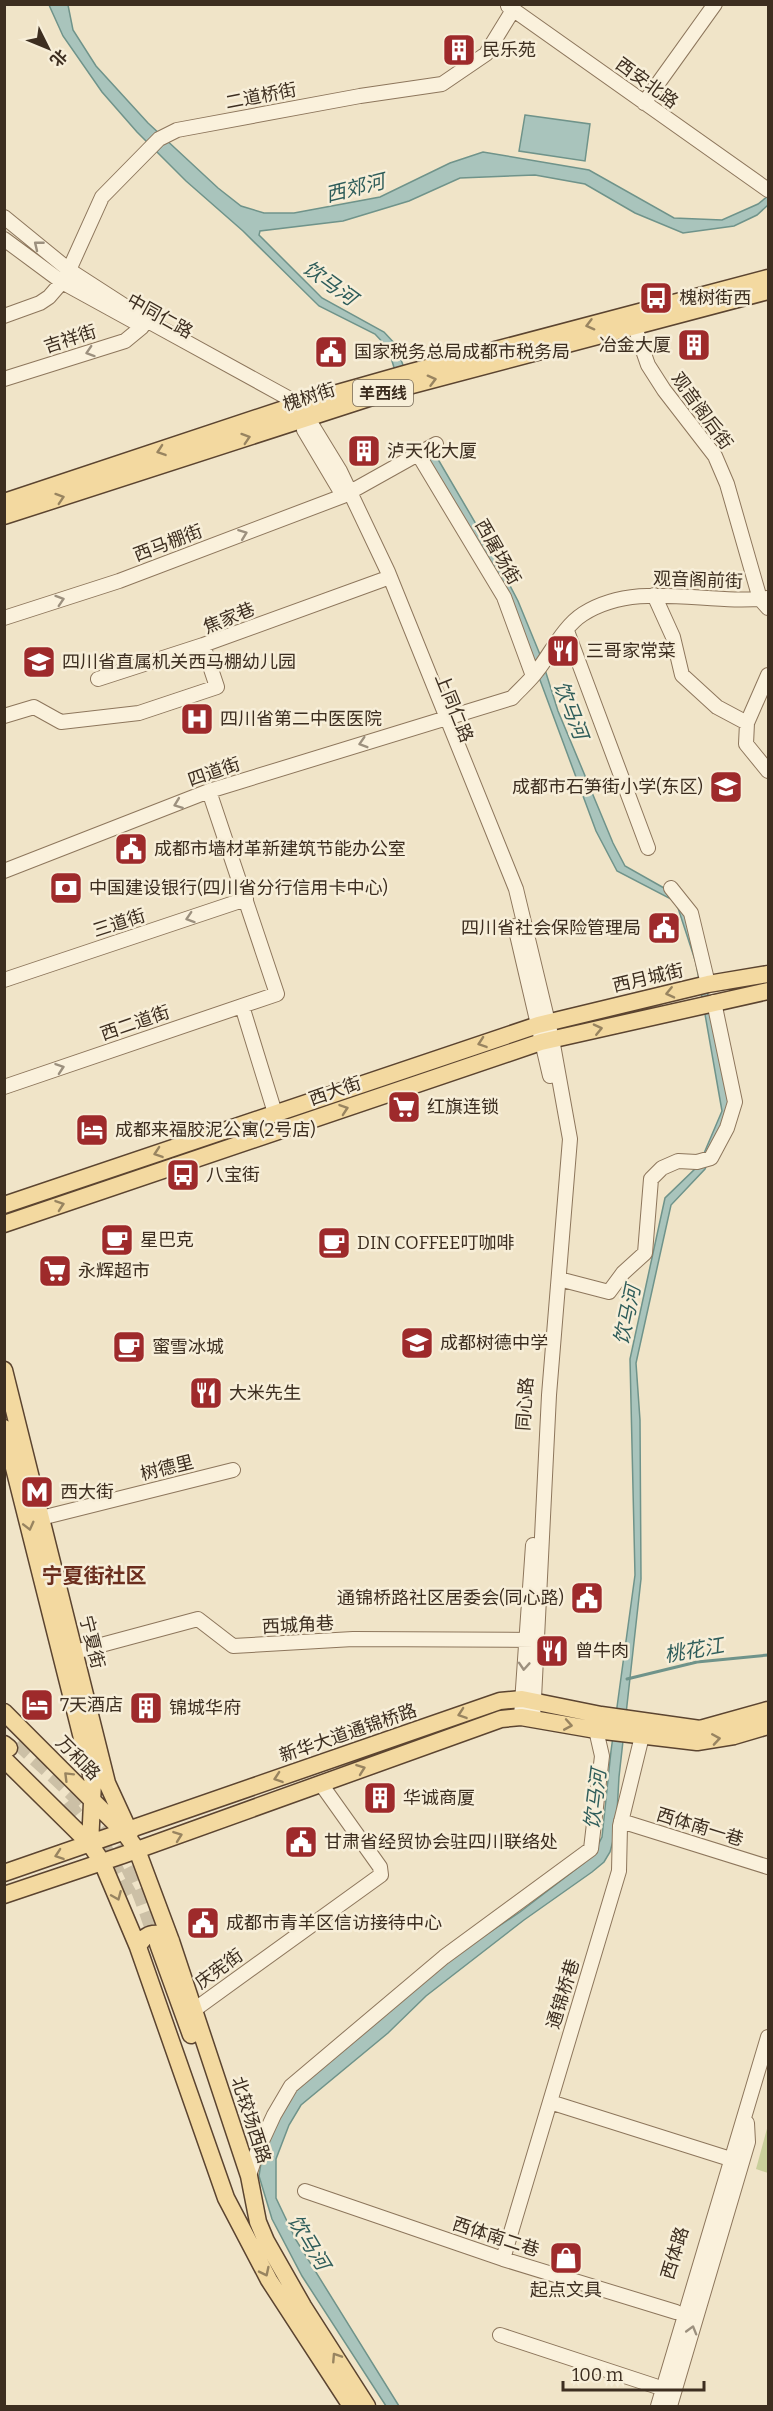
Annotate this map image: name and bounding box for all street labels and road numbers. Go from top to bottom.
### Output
street label: 西安北路 [611,53,683,113]
street label: 二道桥街 [224,78,298,114]
street label: 中同仁路 [123,289,197,343]
street label: 吉祥街 [41,320,99,358]
street label: 观音阁后街 [667,368,737,454]
street label: 槐树街 [280,378,338,416]
road number: 羊西线 [353,380,413,406]
street label: 西屠场街 [470,515,526,589]
street label: 西马棚街 [130,520,206,566]
street label: 观音阁前街 [653,567,743,593]
street label: 焦家巷 [200,598,258,638]
street label: 上同仁路 [430,671,478,745]
street label: 四道街 [185,753,243,791]
street label: 三道街 [90,904,148,942]
street label: 西月城街 [610,959,686,997]
street label: 西二道街 [97,1001,173,1045]
street label: 西大街 [306,1072,364,1110]
street label: 同心路 [512,1376,538,1432]
street label: 树德里 [138,1451,196,1485]
street label: 西城角巷 [261,1612,335,1638]
street label: 宁夏街 [75,1613,109,1671]
street label: 新华大道通锦桥路 [276,1699,420,1767]
street label: 万和路 [51,1731,105,1785]
street label: 西体南一巷 [654,1803,746,1851]
street label: 庆宪街 [191,1944,247,1994]
street label: 通锦桥巷 [542,1956,584,2032]
street label: 北较场西路 [227,2074,275,2166]
street label: 西体南二巷 [450,2213,542,2261]
street label: 西体路 [657,2224,693,2282]

